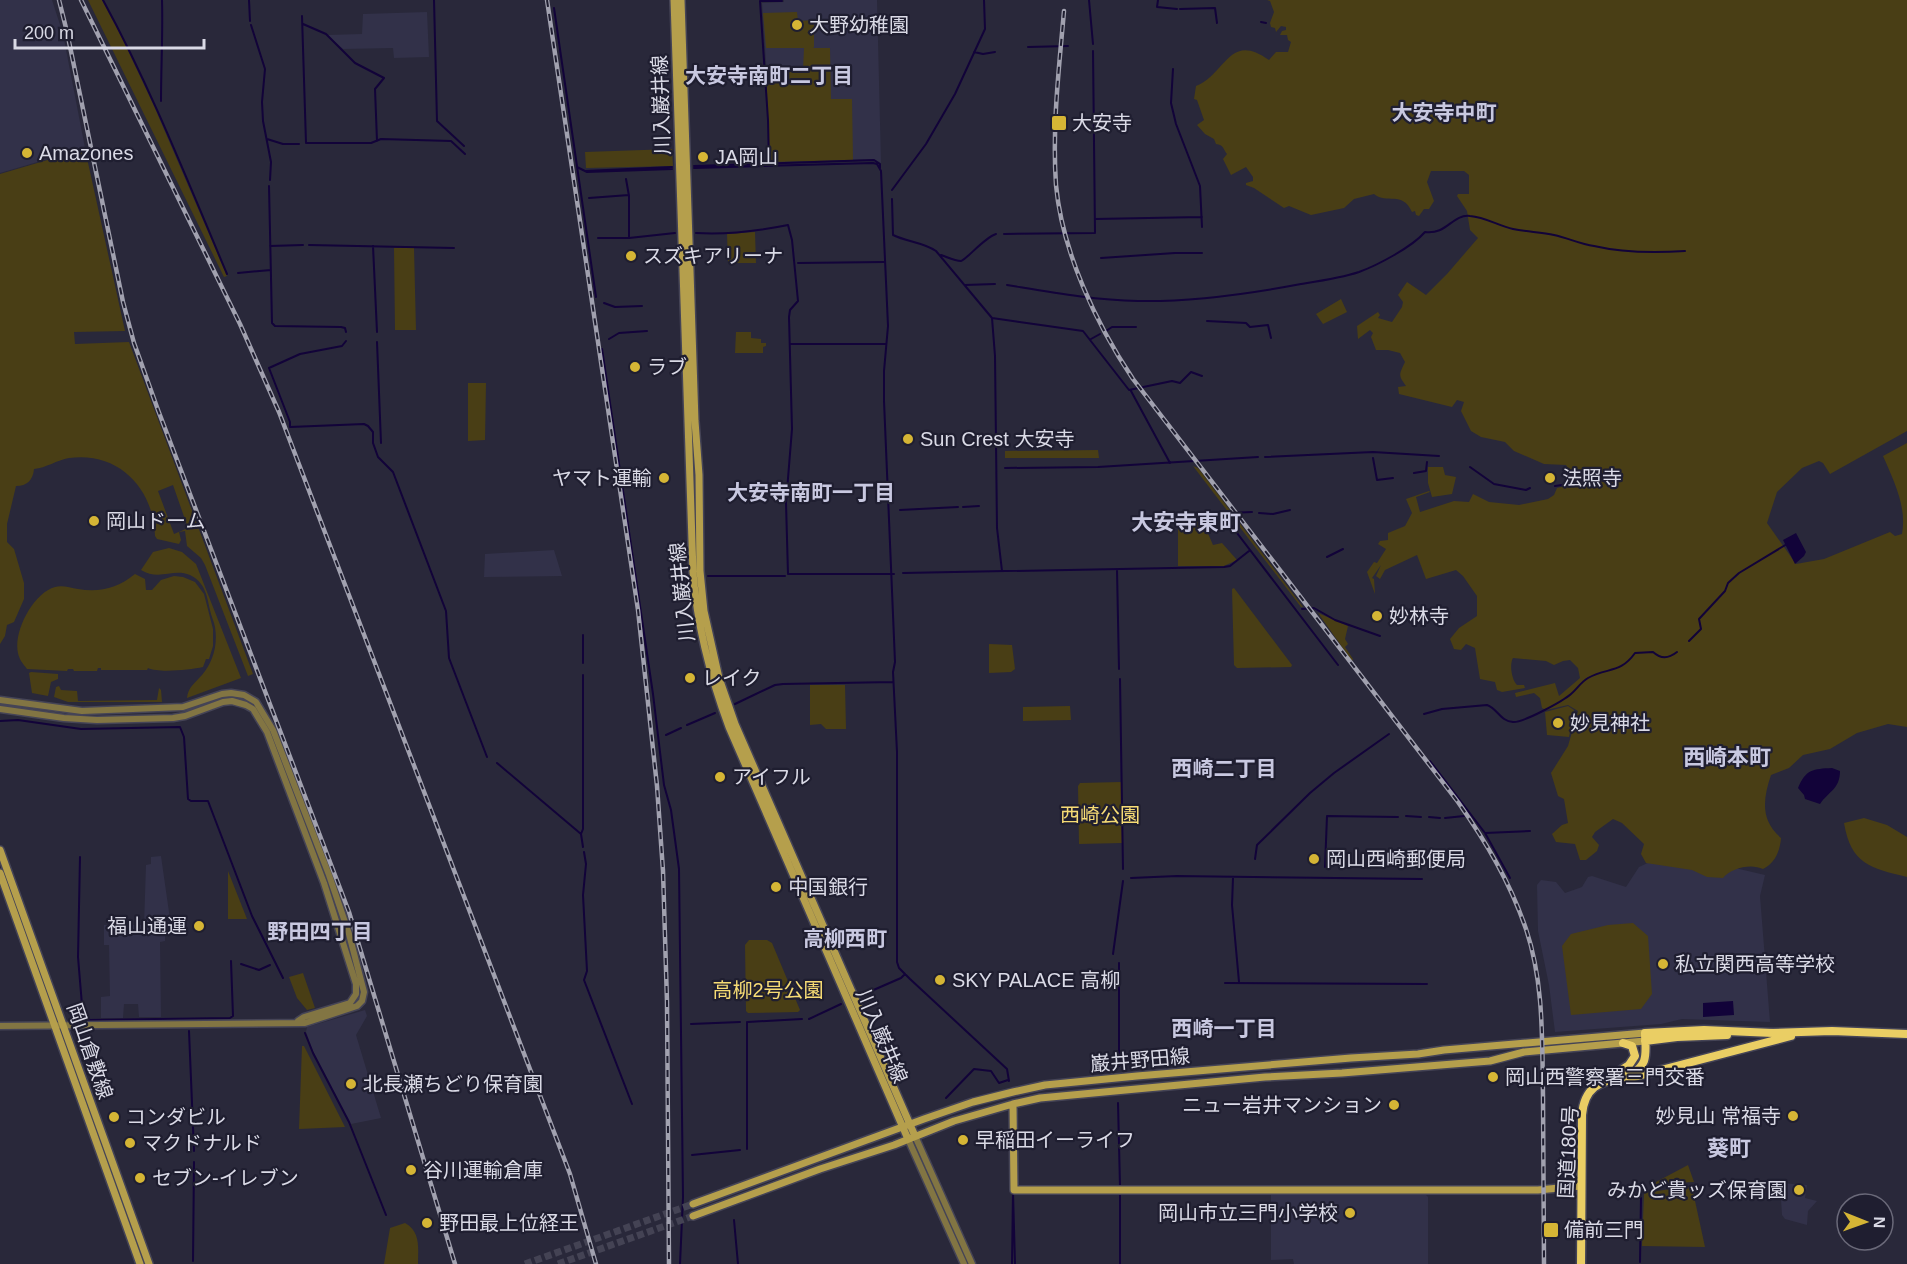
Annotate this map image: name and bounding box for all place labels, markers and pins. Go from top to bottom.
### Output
place label: 大野幼稚園 [809,14,909,36]
marker: 大野幼稚園 [790,18,804,32]
place label: 大安寺 [1072,112,1132,134]
marker: 大安寺 [1050,114,1068,132]
place label: Amazones [39,142,134,164]
marker: Amazones [20,146,34,160]
place label: JA岡山 [715,146,778,168]
marker: JA岡山 [696,150,710,164]
place label: スズキアリーナ [643,245,783,267]
marker: スズキアリーナ [624,249,638,263]
place label: ラブ [647,356,687,378]
marker: ラブ [628,360,642,374]
place label: Sun Crest 大安寺 [920,428,1074,450]
marker: Sun Crest 大安寺 [901,432,915,446]
place label: ヤマト運輸 [552,467,652,489]
place label: 法照寺 [1562,467,1622,489]
marker: ヤマト運輸 [657,471,671,485]
marker: 法照寺 [1543,471,1557,485]
place label: 岡山ドーム [106,510,205,532]
marker: 岡山ドーム [87,514,101,528]
place label: 妙林寺 [1389,605,1449,627]
marker: 妙林寺 [1370,609,1384,623]
place label: レイク [702,667,762,689]
marker: レイク [683,671,697,685]
place label: 妙見神社 [1570,712,1650,734]
marker: 妙見神社 [1551,716,1565,730]
place label: アイフル [732,766,811,788]
marker: アイフル [713,770,727,784]
place label: 岡山西崎郵便局 [1326,848,1466,870]
marker: 岡山西崎郵便局 [1307,852,1321,866]
place label: 中国銀行 [788,876,868,898]
marker: 中国銀行 [769,880,783,894]
place label: 福山通運 [107,915,187,937]
marker: 福山通運 [192,919,206,933]
place label: 私立関西高等学校 [1675,953,1835,975]
marker: 私立関西高等学校 [1656,957,1670,971]
place label: SKY PALACE 高柳 [952,969,1120,991]
marker: SKY PALACE 高柳 [933,973,947,987]
place label: 岡山西警察署三門交番 [1505,1066,1705,1088]
marker: 岡山西警察署三門交番 [1486,1070,1500,1084]
place label: 北長瀬ちどり保育園 [363,1073,543,1095]
marker: 北長瀬ちどり保育園 [344,1077,358,1091]
place label: ニュー岩井マンション [1182,1094,1382,1116]
marker: ニュー岩井マンション [1387,1098,1401,1112]
place label: 妙見山 常福寺 [1655,1105,1781,1127]
place label: コンダビル [126,1106,226,1128]
marker: 妙見山 常福寺 [1786,1109,1800,1123]
marker: コンダビル [107,1110,121,1124]
place label: 早稲田イーライフ [975,1129,1135,1151]
place label: マクドナルド [142,1132,262,1154]
marker: 早稲田イーライフ [956,1133,970,1147]
marker: マクドナルド [123,1136,137,1150]
place label: 谷川運輸倉庫 [423,1159,543,1181]
marker: 谷川運輸倉庫 [404,1163,418,1177]
place label: セブン-イレブン [152,1167,299,1189]
marker: セブン-イレブン [133,1171,147,1185]
place label: みかど貴ッズ保育園 [1607,1179,1787,1201]
marker: みかど貴ッズ保育園 [1792,1183,1806,1197]
place label: 岡山市立三門小学校 [1158,1202,1338,1224]
marker: 岡山市立三門小学校 [1343,1206,1357,1220]
place label: 野田最上位経王 [439,1212,579,1234]
marker: 野田最上位経王 [420,1216,434,1230]
place label: 備前三門 [1564,1219,1644,1241]
marker: 備前三門 [1542,1221,1560,1239]

